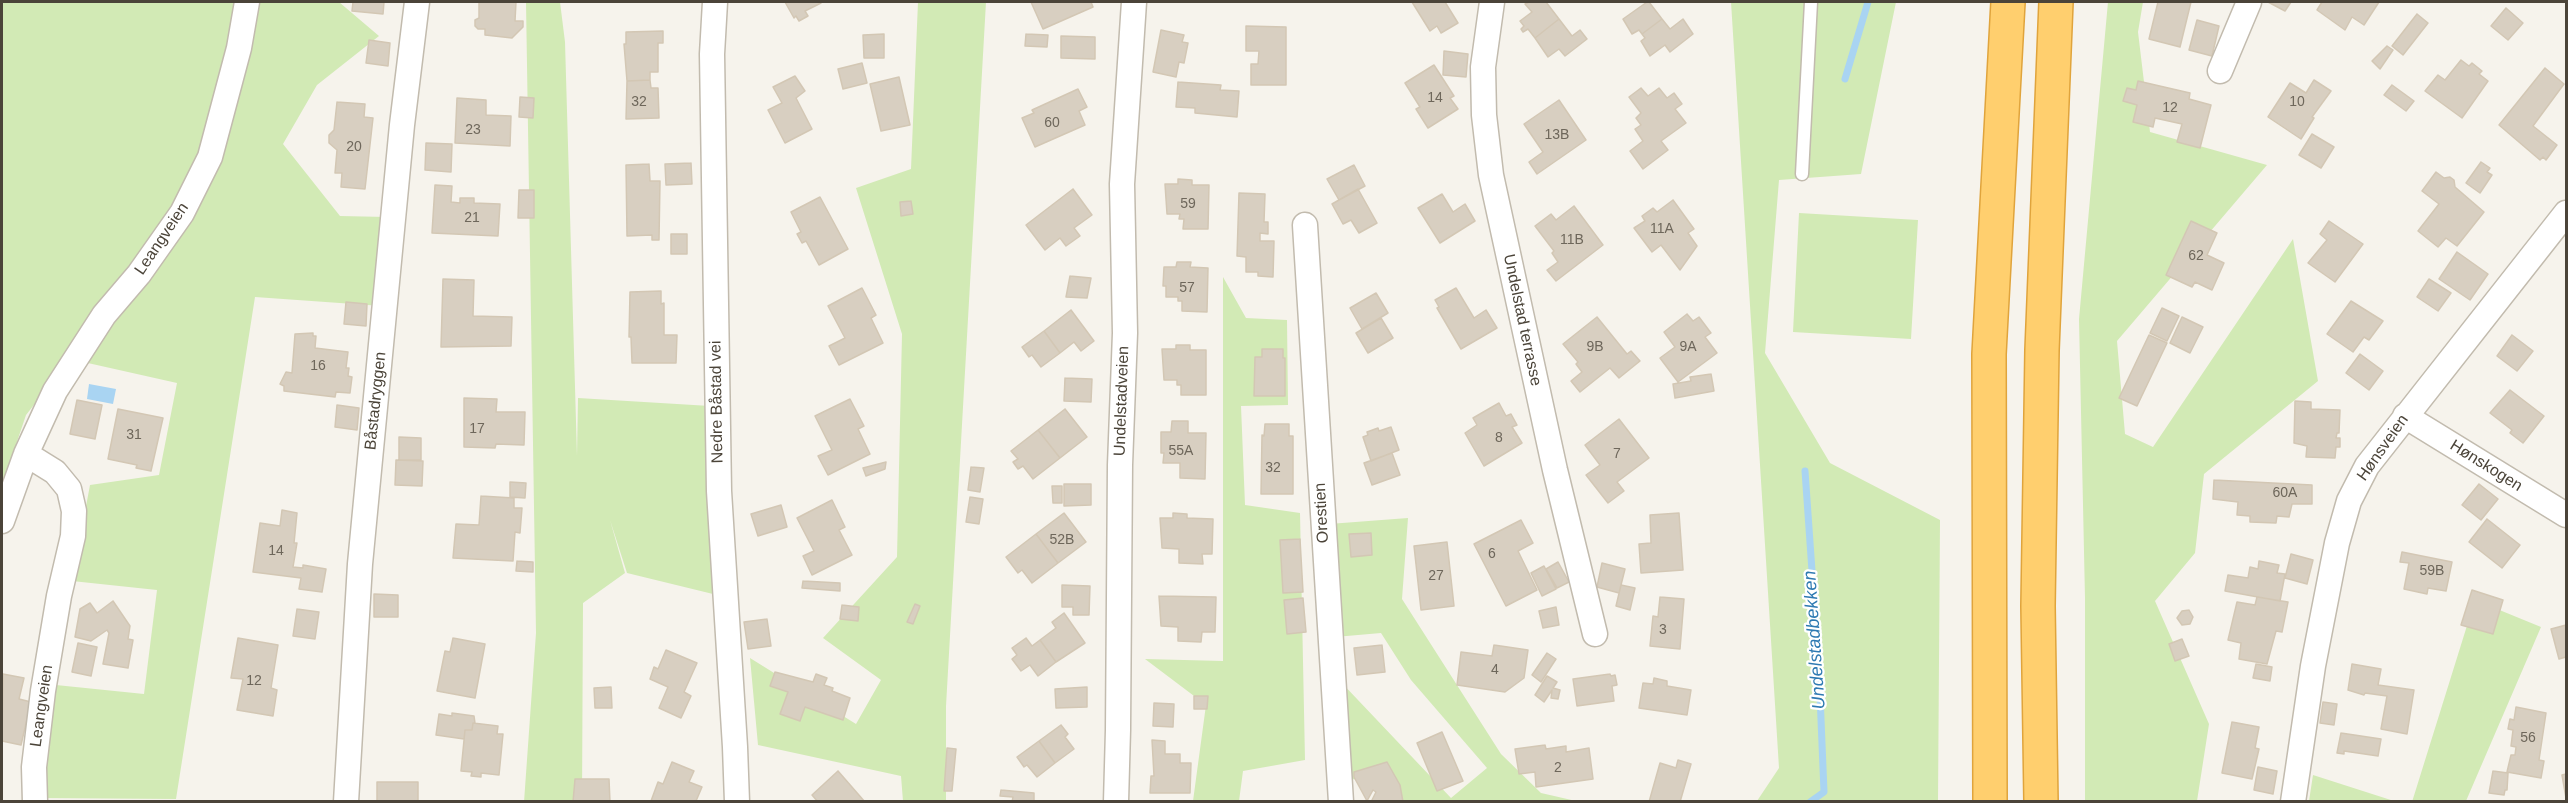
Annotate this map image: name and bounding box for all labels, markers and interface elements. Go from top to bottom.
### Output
house number: 14 [1427,90,1443,106]
house number: 32 [631,94,647,110]
house number: 10 [2289,94,2305,110]
house number: 12 [2162,100,2178,116]
house number: 60 [1044,115,1060,131]
house number: 23 [465,122,481,138]
house number: 13B [1545,127,1569,143]
house number: 20 [346,139,362,155]
house number: 59 [1180,196,1196,212]
street label: Leangveien [131,199,193,279]
house number: 21 [464,210,480,226]
house number: 11A [1650,221,1674,237]
house number: 11B [1560,232,1584,248]
house number: 62 [2188,248,2204,264]
street label: Undelstad terrasse [1499,252,1545,388]
house number: 57 [1179,280,1195,296]
house number: 9B [1586,339,1604,355]
house number: 9A [1679,339,1697,355]
street label: Nedre Båstad vei [706,340,728,464]
street label: Undelstadveien [1110,346,1134,456]
street label: Båstadryggen [361,351,391,451]
house number: 16 [310,358,326,374]
street label: Hønsveien [2353,411,2413,485]
house number: 17 [469,421,485,437]
house number: 31 [126,427,142,443]
house number: 8 [1495,430,1503,446]
street label: Hønskogen [2446,436,2526,496]
house number: 55A [1169,443,1193,459]
house number: 7 [1613,446,1621,462]
house number: 32 [1265,460,1281,476]
street label: Orestien [1311,482,1333,544]
house number: 60A [2273,485,2297,501]
house number: 52B [1050,532,1074,548]
house number: 14 [268,543,284,559]
house number: 6 [1488,546,1496,562]
house number: 59B [2420,563,2444,579]
house number: 27 [1428,568,1444,584]
water label: Undelstadbekken [1799,570,1831,710]
house number: 3 [1659,622,1667,638]
house number: 4 [1491,662,1499,678]
street label: Leangveien [27,664,57,748]
house number: 12 [246,673,262,689]
house number: 56 [2520,730,2536,746]
house number: 2 [1554,760,1562,776]

